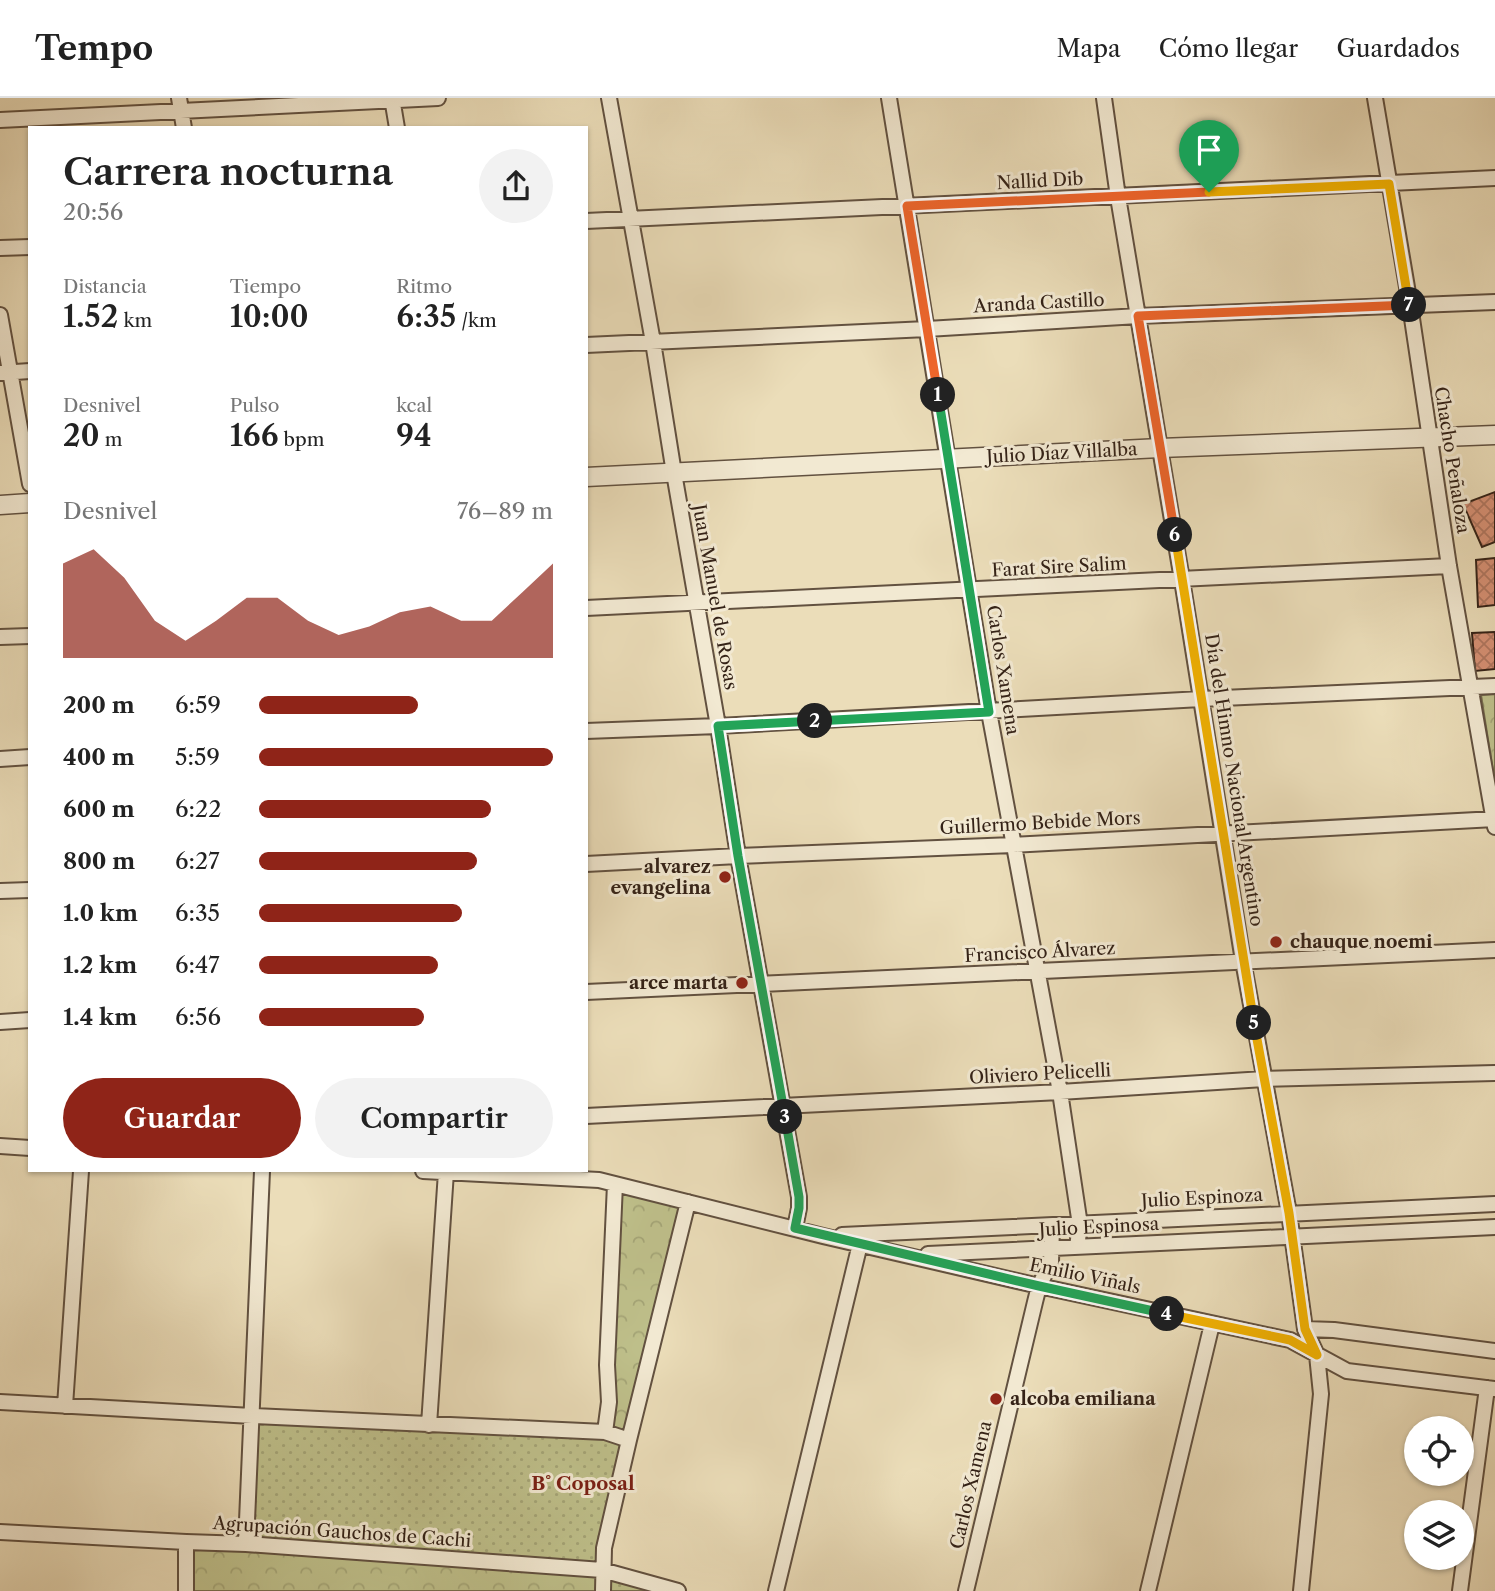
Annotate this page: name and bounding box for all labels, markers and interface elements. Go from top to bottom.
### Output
text: Tempo [35,28,153,69]
text: Mapa [1056,34,1121,63]
text: Cómo llegar [1159,34,1298,63]
text: Guardados [1336,34,1460,63]
pin [1179,120,1239,192]
icon: arrive [1190,131,1228,169]
text: Carrera nocturna [63,148,393,195]
button: share [479,149,553,223]
street label: Nallid Dib [996,168,1084,194]
text: 20:56 [63,198,123,226]
text: Distancia [63,275,147,298]
text: Tiempo [230,275,301,298]
text: Ritmo [396,275,452,298]
pin: 7 [1392,288,1426,322]
street label: Aranda Castillo [972,289,1105,317]
text: 7 [1404,293,1413,316]
text: 1.52 [63,298,118,335]
text: 10:00 [230,298,309,335]
text: 6:35 [396,298,456,335]
text: km [118,309,152,332]
text: /km [456,309,497,332]
pin: 1 [920,378,956,412]
text: 1 [933,383,942,406]
street label: Chacho Peñaloza [1430,385,1475,536]
text: Desnivel [63,394,141,417]
text: Pulso [230,394,279,417]
text: kcal [396,394,432,417]
text: 20 [63,417,100,454]
text: 166 [230,417,278,454]
text: 94 [396,417,432,454]
text: m [100,428,122,451]
text: bpm [278,428,324,451]
street label: Julio Díaz Villalba [983,438,1139,468]
text: Desnivel [63,497,157,525]
text: 76–89 m [457,497,553,525]
street label: Juan Manuel de Rosas [687,500,742,691]
pin: 6 [1158,518,1192,552]
text: 6 [1169,523,1180,546]
street label: Farat Sire Salim [991,552,1127,582]
street label: Carlos Xamena [982,604,1024,737]
street label: Día del Himno Nacional Argentino [1200,632,1268,928]
text: 200 m [63,691,135,719]
text: 6:59 [175,691,221,719]
pin: 2 [798,704,832,738]
text: 2 [809,709,820,732]
text: 400 m [63,743,135,771]
text: 5:59 [175,743,220,771]
text: 600 m [63,795,135,823]
text: 6:22 [175,795,221,823]
street label: Guillermo Bebide Mors [939,807,1141,839]
text: 800 m [63,847,135,875]
text: 6:27 [175,847,219,875]
place label: alvarez evangelina [611,856,712,899]
marker: alvarez evangelina [717,869,733,885]
text: 1.0 km [63,899,138,927]
text: 6:35 [175,899,220,927]
place label: chauque noemi [1290,931,1433,953]
marker: chauque noemi [1268,934,1284,950]
street label: Francisco Álvarez [964,936,1116,967]
text: 1.2 km [63,951,137,979]
text: 6:47 [175,951,220,979]
place label: arce marta [629,972,729,994]
marker: arce marta [734,975,750,991]
text: 1.4 km [63,1003,137,1031]
text: 6:56 [175,1003,221,1031]
pin: 5 [1236,1006,1272,1040]
text: 5 [1248,1011,1259,1034]
street label: Oliviero Pelicelli [969,1059,1112,1089]
button: Guardar [63,1078,301,1158]
button: Compartir [315,1078,553,1158]
pin: 3 [768,1100,802,1134]
text: 3 [779,1105,790,1128]
street label: Julio Espinoza [1138,1184,1264,1212]
street label: Julio Espinosa [1035,1213,1160,1241]
street label: Emilio Viñals [1028,1254,1142,1298]
pin: 4 [1150,1296,1184,1332]
text: 4 [1161,1302,1172,1325]
place label: alcoba emiliana [1010,1388,1156,1410]
marker: alcoba emiliana [988,1391,1004,1407]
map controls [1404,1416,1474,1570]
button: locate [1404,1416,1474,1486]
street label: Carlos Xamena [946,1418,997,1551]
district label: B° Coposal [531,1472,635,1495]
button: layers [1404,1500,1474,1570]
street label: Agrupación Gauchos de Cachi [211,1512,472,1552]

